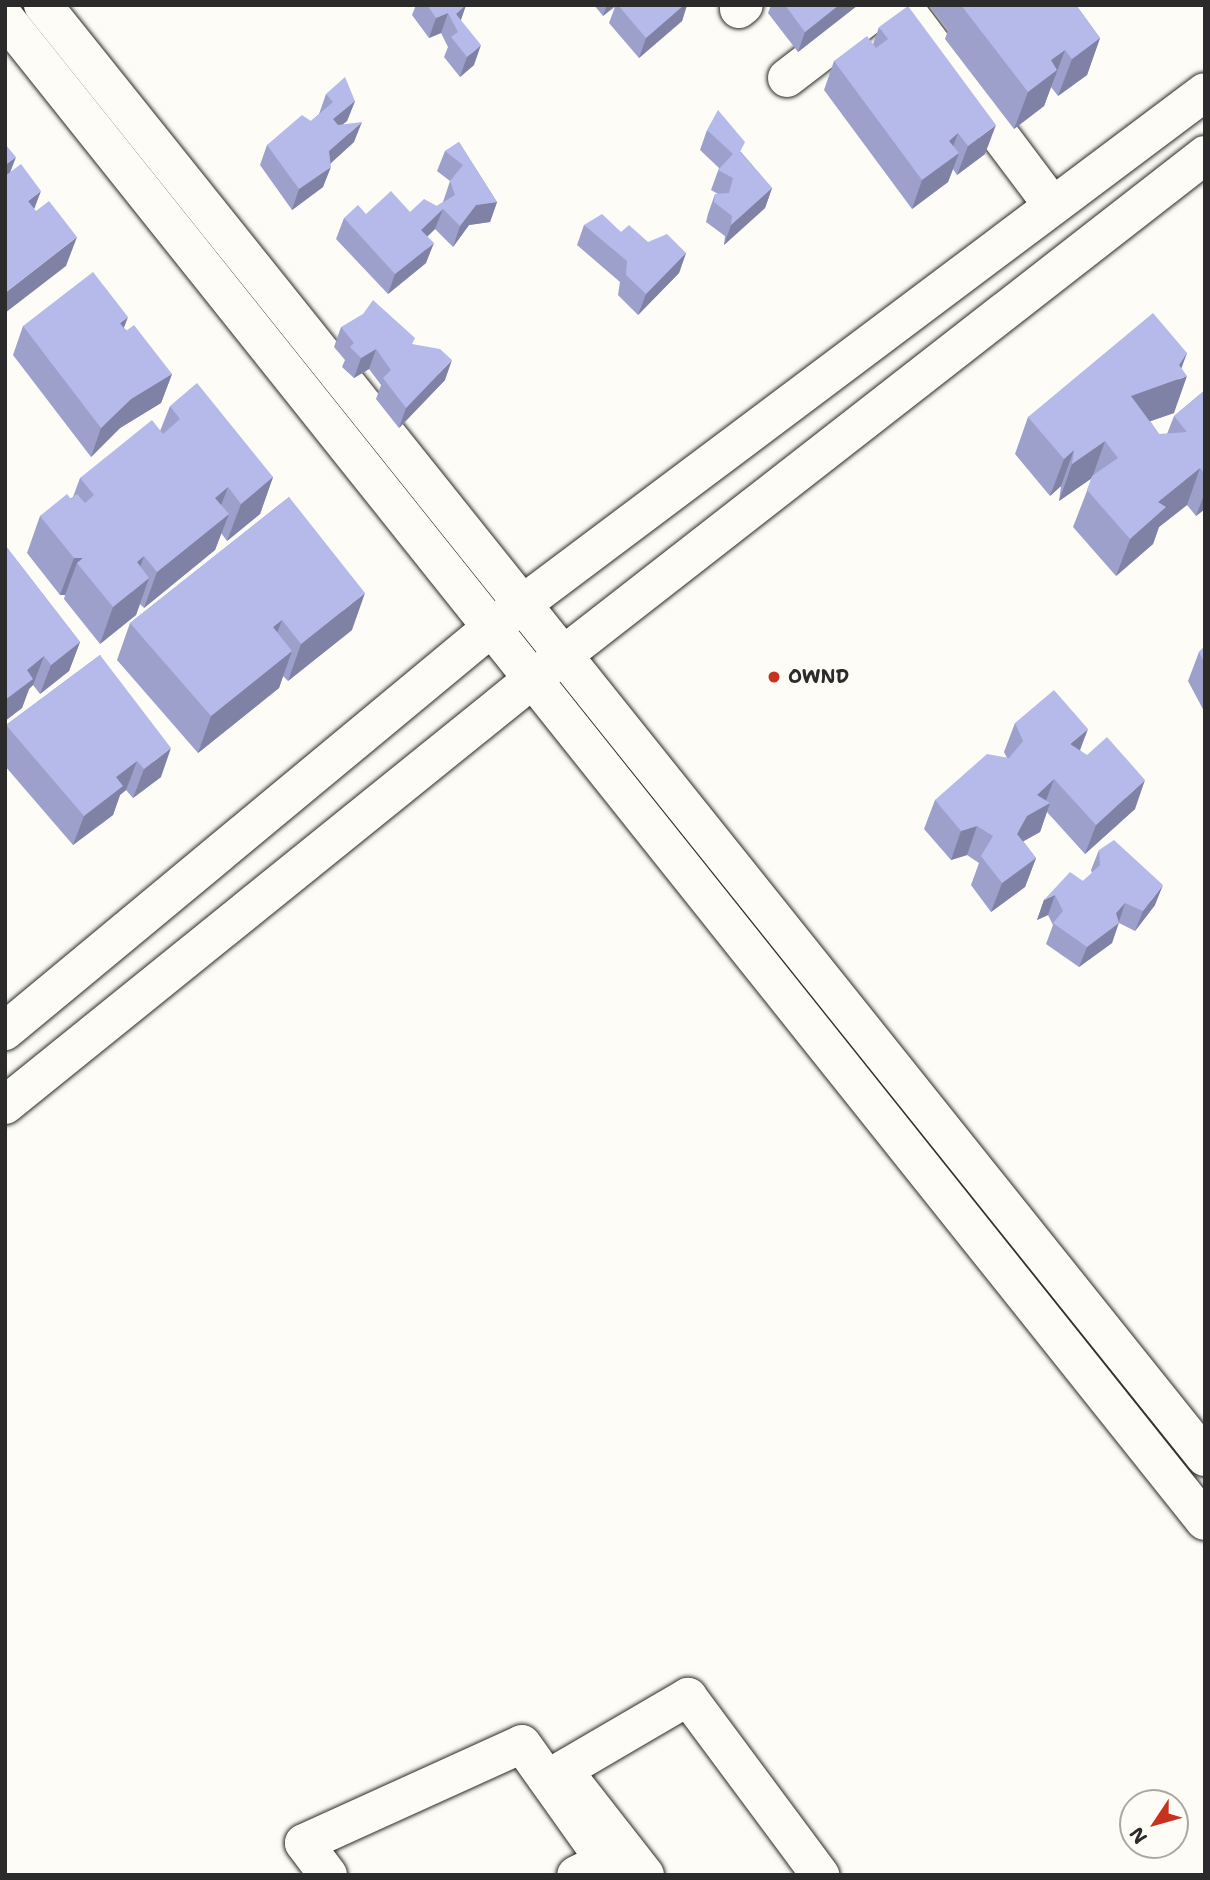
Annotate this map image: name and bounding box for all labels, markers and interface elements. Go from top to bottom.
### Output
place label: OWND [788,666,849,688]
marker: OWND [766,669,782,685]
north arrow [1119,1789,1189,1859]
text: N [1124,1822,1153,1849]

